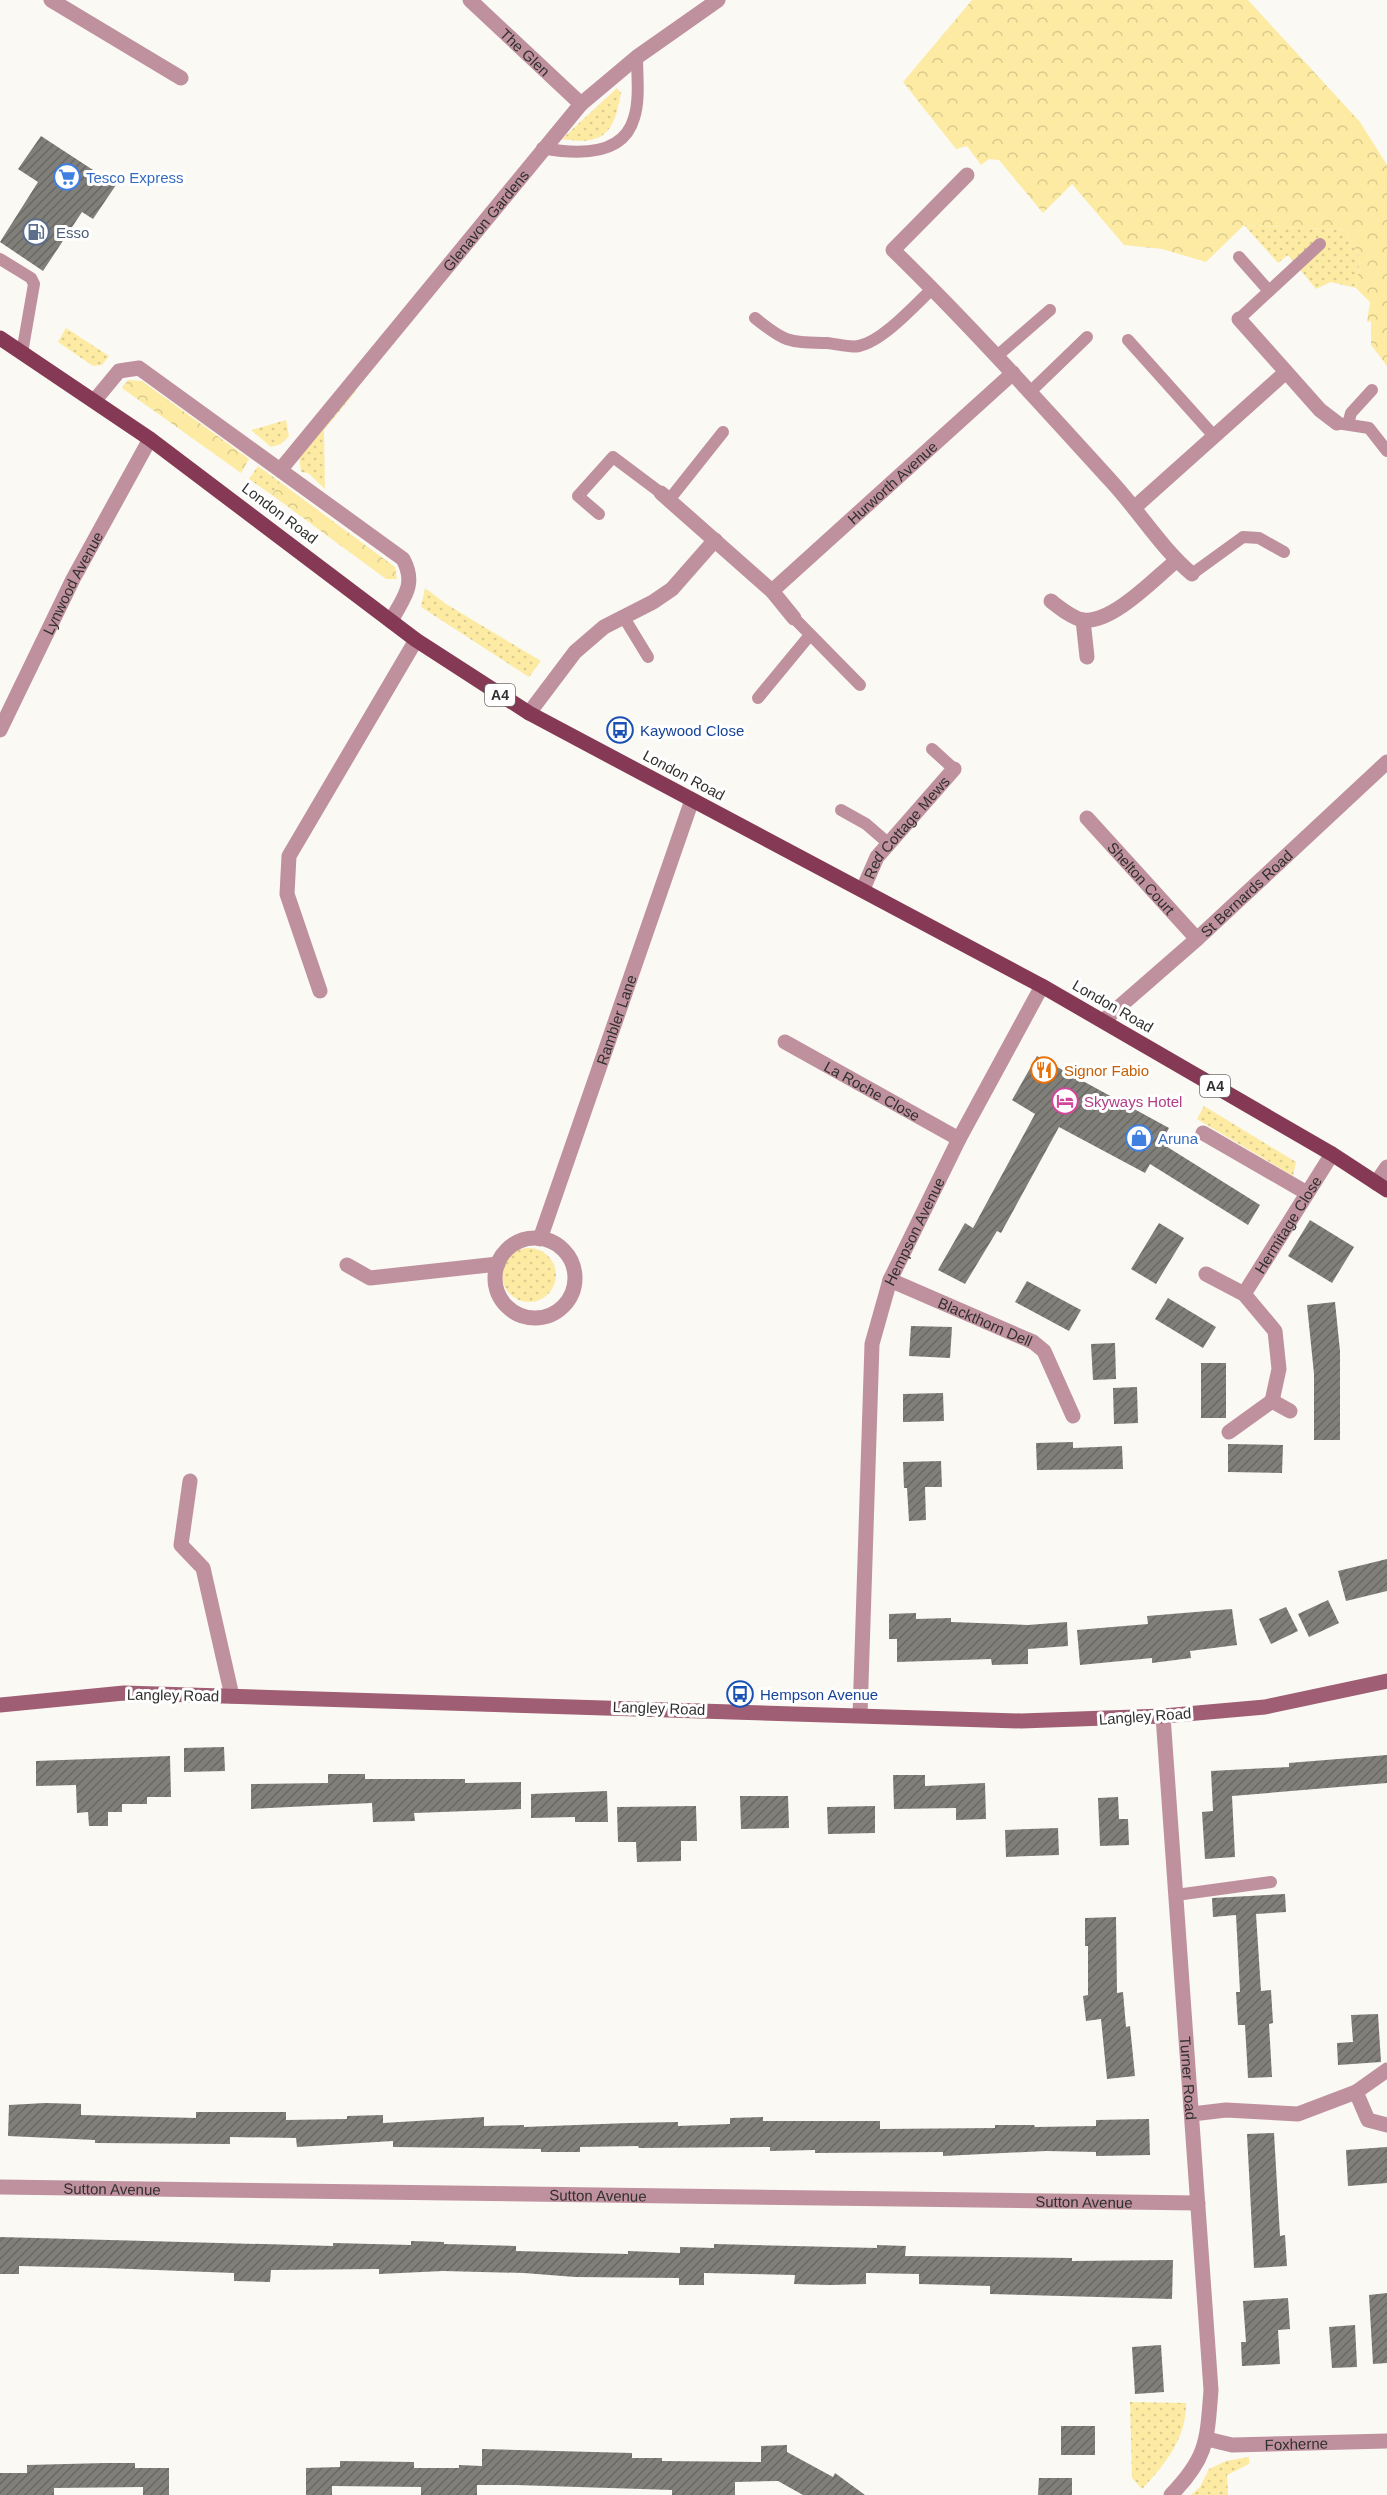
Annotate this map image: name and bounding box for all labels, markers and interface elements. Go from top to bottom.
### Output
street label: The Glen [497,25,554,79]
supermarket icon: Tesco Express [52,162,82,192]
street label: Glenavon Gardens [439,166,532,274]
place label: Tesco Express [86,169,184,186]
fuel station icon: Esso [21,217,51,247]
place label: Esso [56,224,89,241]
street label: Hurworth Avenue [844,438,940,527]
street label: London Road [239,479,321,547]
street label: Lynwood Avenue [39,528,106,637]
road number: A4 [485,684,515,706]
bus stop icon: Kaywood Close [605,715,635,745]
place label: Kaywood Close [640,722,744,739]
street label: London Road [640,746,728,804]
street label: Red Cottage Mews [860,772,952,881]
street label: Shelton Court [1104,838,1179,918]
street label: St Bernards Road [1197,846,1296,940]
street label: Rambler Lane [592,972,639,1067]
street label: London Road [1070,976,1156,1036]
restaurant icon: Signor Fabio [1029,1055,1059,1085]
street label: La Roche Close [822,1057,923,1124]
place label: Signor Fabio [1064,1062,1149,1079]
road number: A4 [1200,1075,1230,1097]
hotel icon: Skyways Hotel [1050,1086,1080,1116]
place label: Skyways Hotel [1084,1093,1182,1110]
shop icon: Aruna [1124,1123,1154,1153]
place label: Aruna [1158,1130,1199,1147]
street label: Hermitage Close [1251,1173,1325,1276]
street label: Hempson Avenue [880,1174,947,1288]
street label: Blackthorn Dell [936,1293,1035,1349]
bus stop icon: Hempson Avenue [725,1679,755,1709]
street label: Langley Road [127,1686,219,1704]
place label: Hempson Avenue [760,1686,878,1703]
street label: Langley Road [612,1698,706,1718]
street label: Langley Road [1098,1704,1192,1728]
street label: Turner Road [1177,2036,1200,2120]
street label: Sutton Avenue [63,2179,161,2198]
street label: Sutton Avenue [549,2186,647,2204]
street label: Sutton Avenue [1035,2192,1133,2211]
street label: Foxherne [1264,2434,1328,2453]

